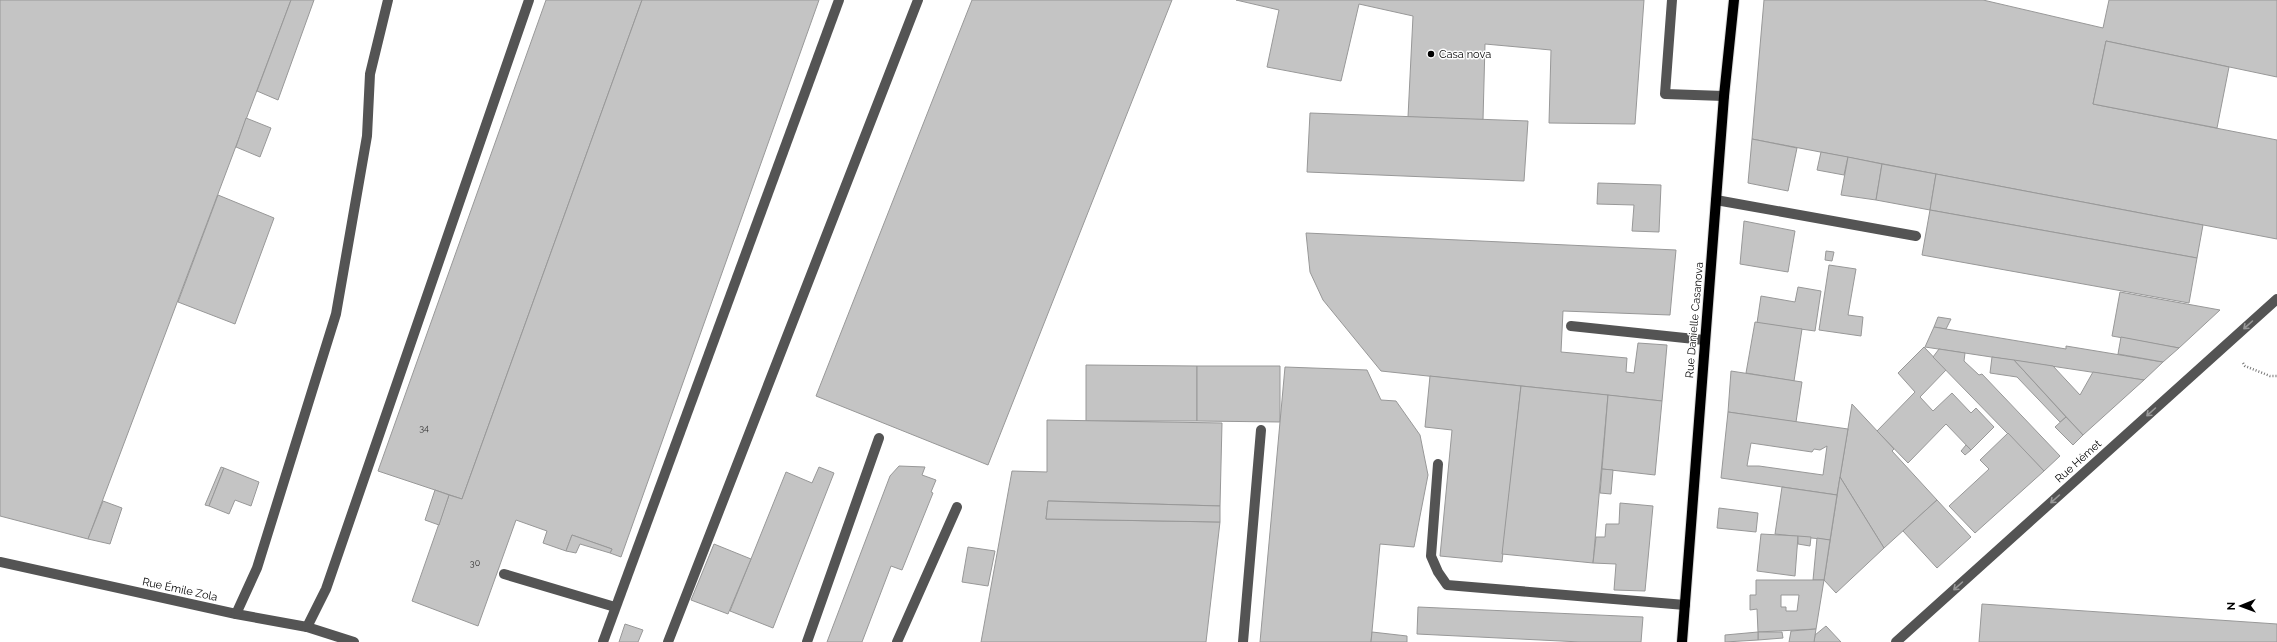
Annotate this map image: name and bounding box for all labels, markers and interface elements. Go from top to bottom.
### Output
place label: Casa nova [1439,48,1491,61]
marker: Casa nova [1426,49,1436,59]
street label: Rue Danielle Casanova [1683,261,1706,379]
one-way arrow [2243,320,2253,330]
one-way arrow [2146,407,2157,416]
house number: 34 [419,423,429,433]
street label: Rue Hémet [2053,437,2104,485]
one-way arrow [2050,494,2060,503]
house number: 30 [470,558,481,568]
street label: Rue Émile Zola [141,574,219,604]
one-way arrow [1953,581,1963,590]
north arrow [2221,586,2261,626]
text: N [2225,602,2238,610]

